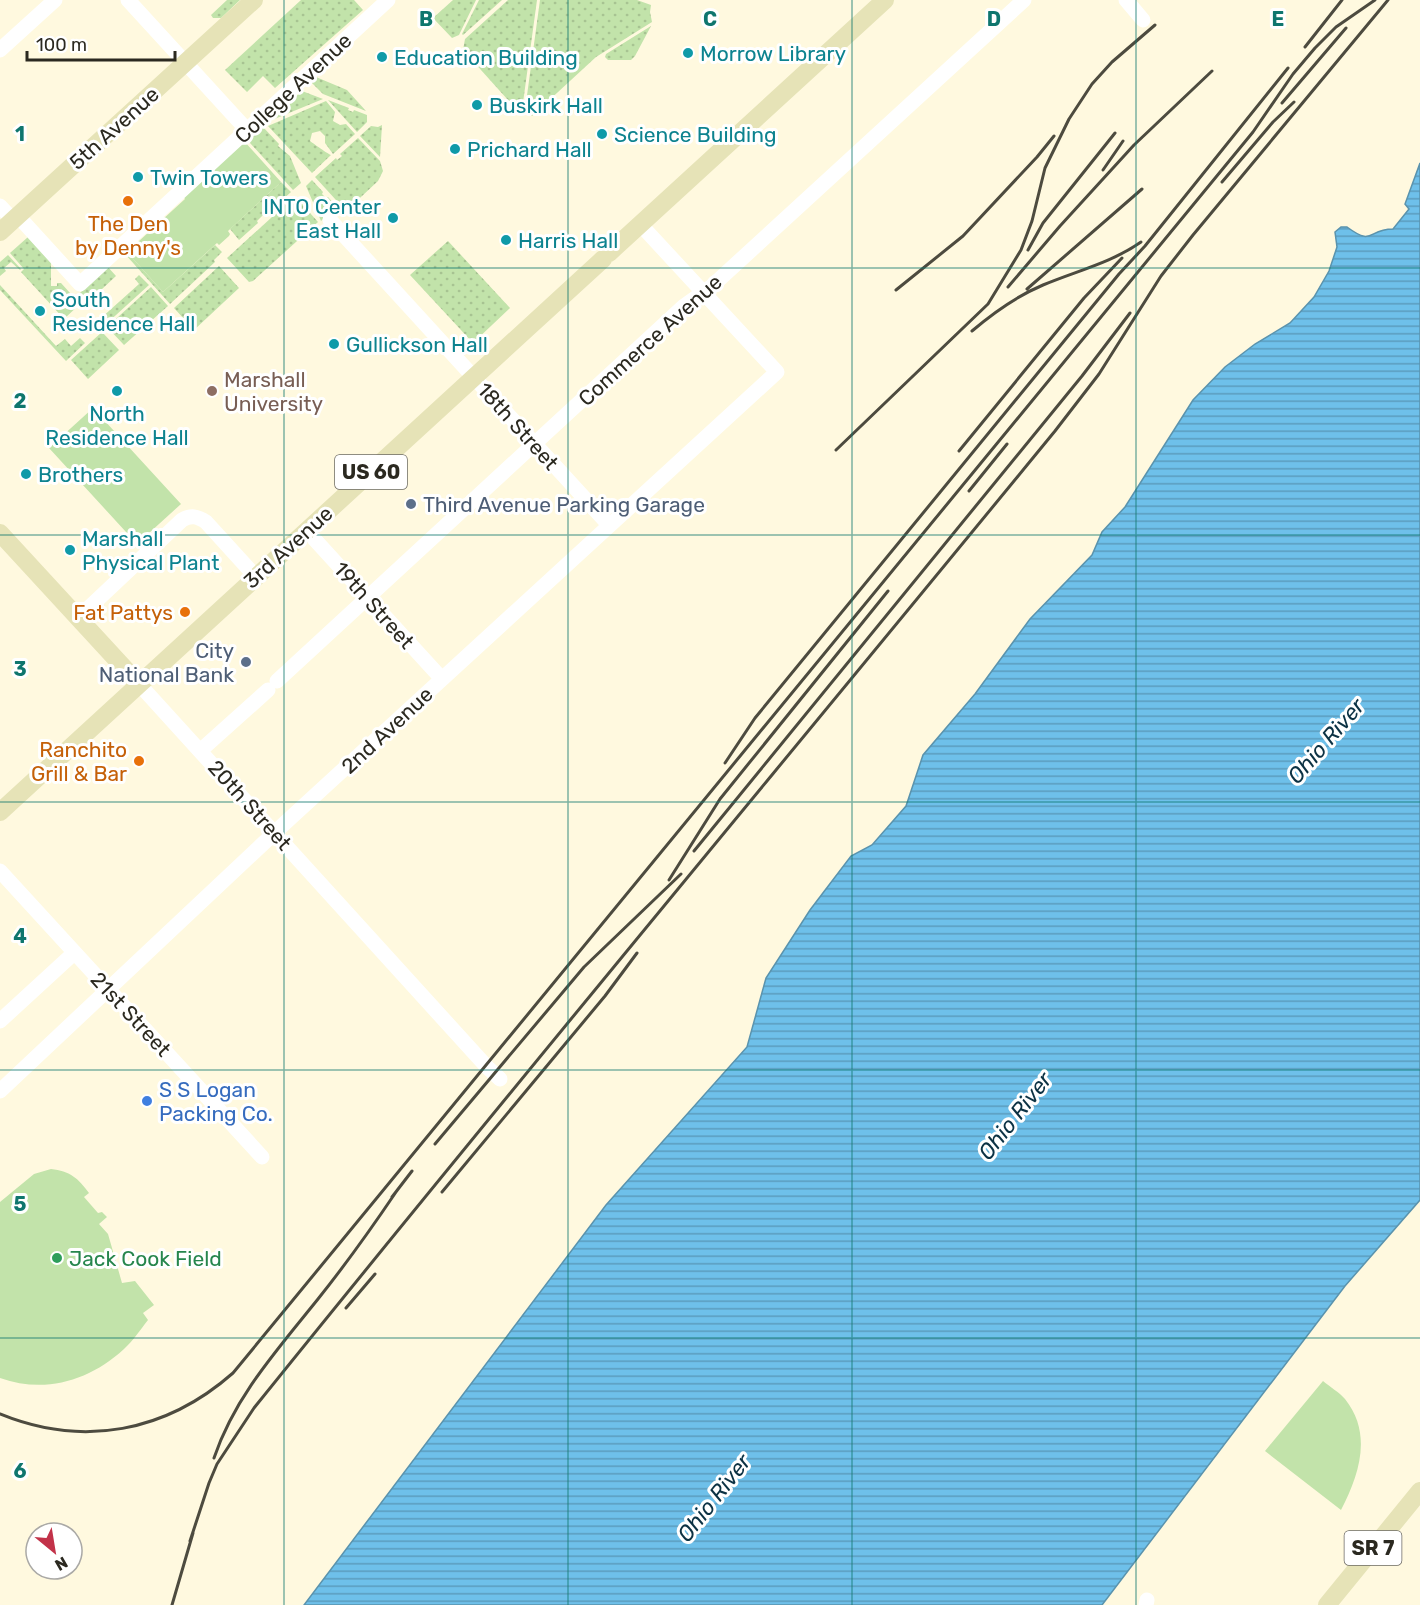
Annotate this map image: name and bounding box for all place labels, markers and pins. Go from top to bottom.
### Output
place label: Morrow Library [700,41,847,66]
place label: Education Building [394,45,578,70]
marker: Morrow Library [681,46,695,60]
marker: Education Building [375,50,389,64]
place label: Buskirk Hall [489,93,603,118]
marker: Buskirk Hall [470,98,484,112]
place label: Science Building [614,122,776,147]
marker: Science Building [595,127,609,141]
place label: Prichard Hall [467,137,592,162]
marker: Prichard Hall [448,142,462,156]
place label: Twin Towers [150,165,269,190]
marker: Twin Towers [131,170,145,184]
marker: The Den by Denny's [121,194,135,208]
place label: INTO Center East Hall [263,194,381,243]
place label: The Den by Denny's [75,211,181,260]
marker: INTO Center East Hall [386,211,400,225]
place label: Harris Hall [518,228,618,253]
marker: Harris Hall [499,233,513,247]
place label: South Residence Hall [52,287,195,336]
marker: South Residence Hall [33,304,47,318]
place label: Gullickson Hall [346,332,488,357]
marker: Gullickson Hall [327,337,341,351]
place label: Marshall University [224,367,324,416]
marker: North Residence Hall [110,384,124,398]
marker: Marshall University [205,384,219,398]
place label: North Residence Hall [45,401,189,450]
place label: Brothers [38,462,123,487]
marker: Brothers [19,467,33,481]
place label: Third Avenue Parking Garage [423,492,705,517]
marker: Third Avenue Parking Garage [404,497,418,511]
place label: Marshall Physical Plant [82,526,219,575]
marker: Marshall Physical Plant [63,543,77,557]
place label: Fat Pattys [73,600,173,625]
marker: Fat Pattys [178,605,192,619]
place label: City National Bank [99,638,234,687]
marker: City National Bank [239,655,253,669]
place label: Ranchito Grill & Bar [31,737,127,786]
marker: Ranchito Grill & Bar [132,754,146,768]
place label: S S Logan Packing Co. [159,1077,273,1126]
marker: S S Logan Packing Co. [140,1094,154,1108]
place label: Jack Cook Field [69,1246,222,1271]
marker: Jack Cook Field [50,1251,64,1265]

